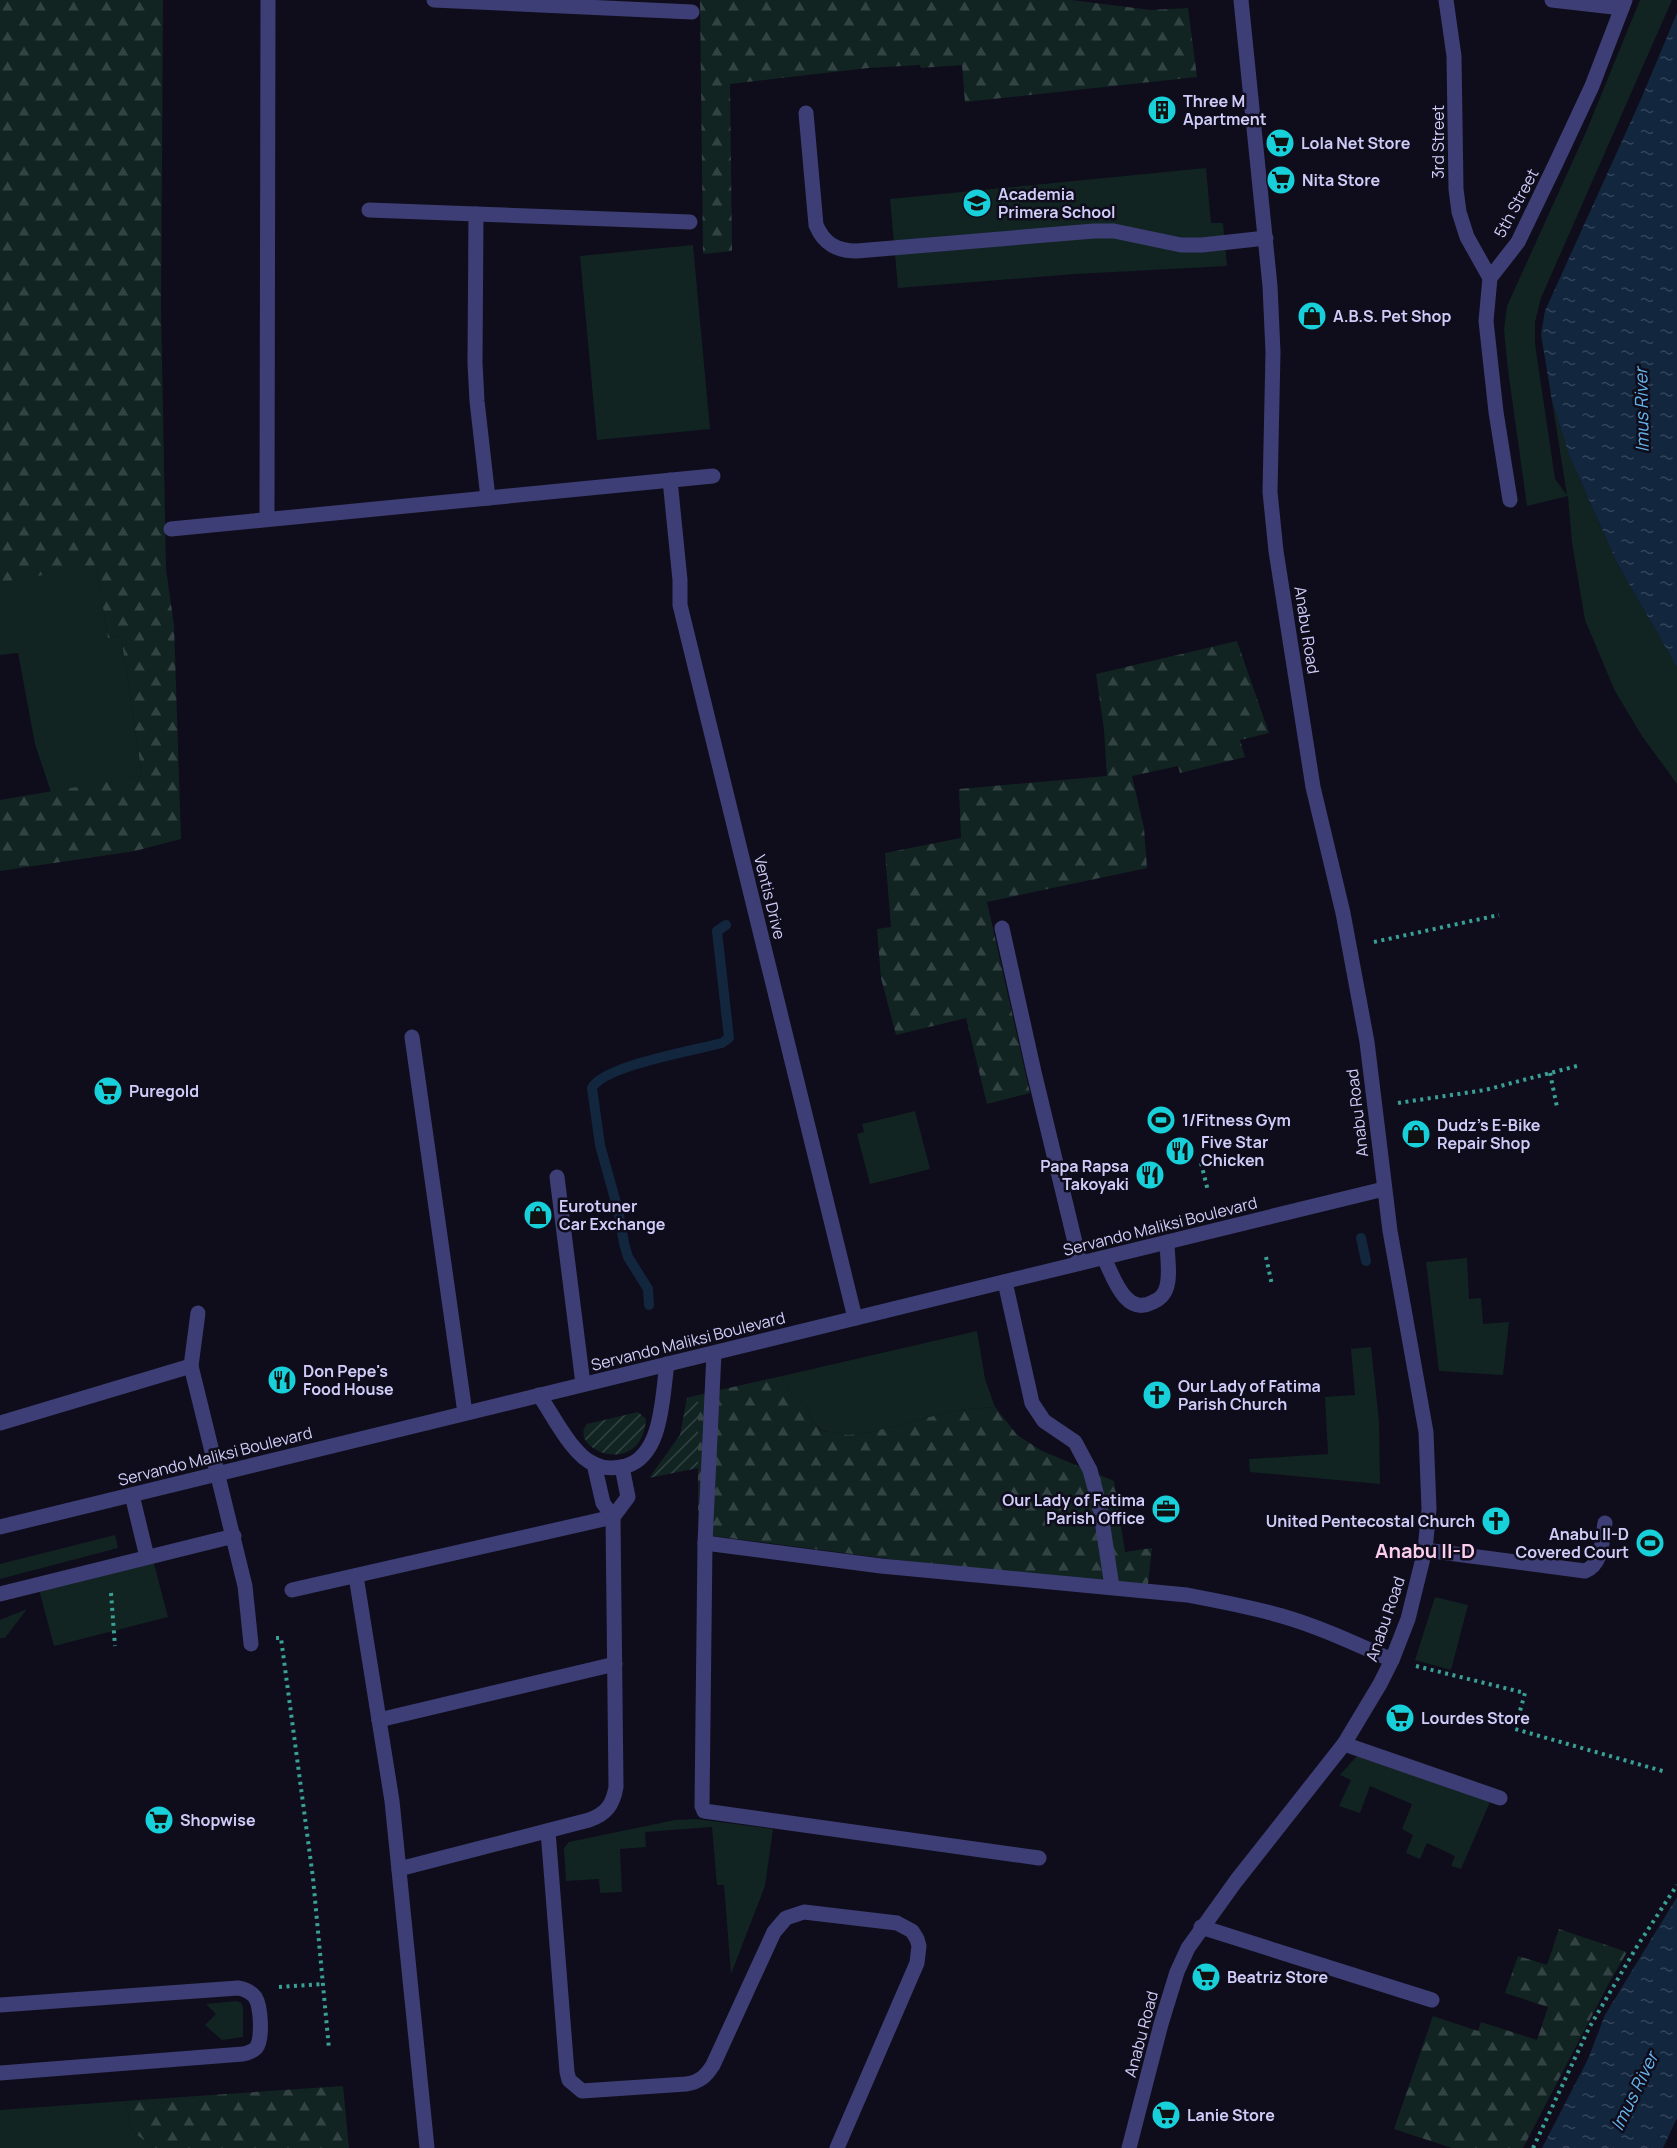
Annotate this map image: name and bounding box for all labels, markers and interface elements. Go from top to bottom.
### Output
place label: Three M Apartment [1183,90,1267,130]
building icon: Three M Apartment [1146,94,1178,126]
street label: 3rd Street [1427,105,1449,179]
supermarket icon: Lola Net Store [1264,127,1296,159]
place label: Lola Net Store [1301,132,1411,154]
supermarket icon: Nita Store [1265,164,1297,196]
street label: 5th Street [1489,165,1543,241]
place label: Nita Store [1302,169,1380,191]
place label: Academia Primera School [998,183,1116,223]
school or university icon: Academia Primera School [961,187,993,219]
shop icon: A.B.S. Pet Shop [1296,300,1328,332]
place label: A.B.S. Pet Shop [1333,305,1451,327]
water label: Imus River [1628,365,1654,452]
street label: Anabu Road [1289,585,1325,675]
street label: Ventis Drive [749,852,791,942]
street label: Anabu Road [1341,1068,1373,1158]
supermarket icon: Puregold [92,1075,124,1107]
place label: Puregold [129,1080,199,1102]
sports icon: 1/Fitness Gym [1145,1104,1177,1136]
place label: 1/Fitness Gym [1182,1109,1291,1131]
place label: Dudz's E-Bike Repair Shop [1437,1114,1541,1154]
shop icon: Dudz's E-Bike Repair Shop [1400,1118,1432,1150]
place label: Five Star Chicken [1201,1131,1268,1171]
restaurant icon: Five Star Chicken [1164,1135,1196,1167]
place label: Papa Rapsa Takoyaki [1040,1155,1129,1195]
restaurant icon: Papa Rapsa Takoyaki [1134,1159,1166,1191]
street label: Servando Maliksi Boulevard [1061,1191,1259,1261]
place label: Eurotuner Car Exchange [559,1195,666,1235]
shop icon: Eurotuner Car Exchange [522,1199,554,1231]
street label: Servando Maliksi Boulevard [589,1306,787,1376]
place label: Don Pepe's Food House [303,1360,394,1400]
restaurant icon: Don Pepe's Food House [266,1364,298,1396]
place label: Our Lady of Fatima Parish Church [1178,1375,1321,1415]
church icon: Our Lady of Fatima Parish Church [1141,1379,1173,1411]
street label: Servando Maliksi Boulevard [116,1421,314,1491]
place label: Our Lady of Fatima Parish Office [1002,1489,1145,1529]
office icon: Our Lady of Fatima Parish Office [1150,1493,1182,1525]
church icon: United Pentecostal Church [1480,1505,1512,1537]
place label: United Pentecostal Church [1266,1510,1475,1532]
place label: Anabu II-D Covered Court [1516,1523,1629,1563]
sports icon: Anabu II-D Covered Court [1634,1527,1666,1559]
district label: Anabu II-D [1375,1537,1475,1564]
street label: Anabu Road [1360,1574,1410,1664]
supermarket icon: Lourdes Store [1384,1702,1416,1734]
place label: Lourdes Store [1421,1707,1530,1729]
supermarket icon: Shopwise [143,1804,175,1836]
place label: Shopwise [180,1809,256,1831]
supermarket icon: Beatriz Store [1190,1961,1222,1993]
place label: Beatriz Store [1227,1966,1328,1988]
street label: Anabu Road [1119,1988,1163,2080]
water label: Imus River [1605,2045,1664,2134]
supermarket icon: Lanie Store [1150,2099,1182,2131]
place label: Lanie Store [1187,2104,1275,2126]

